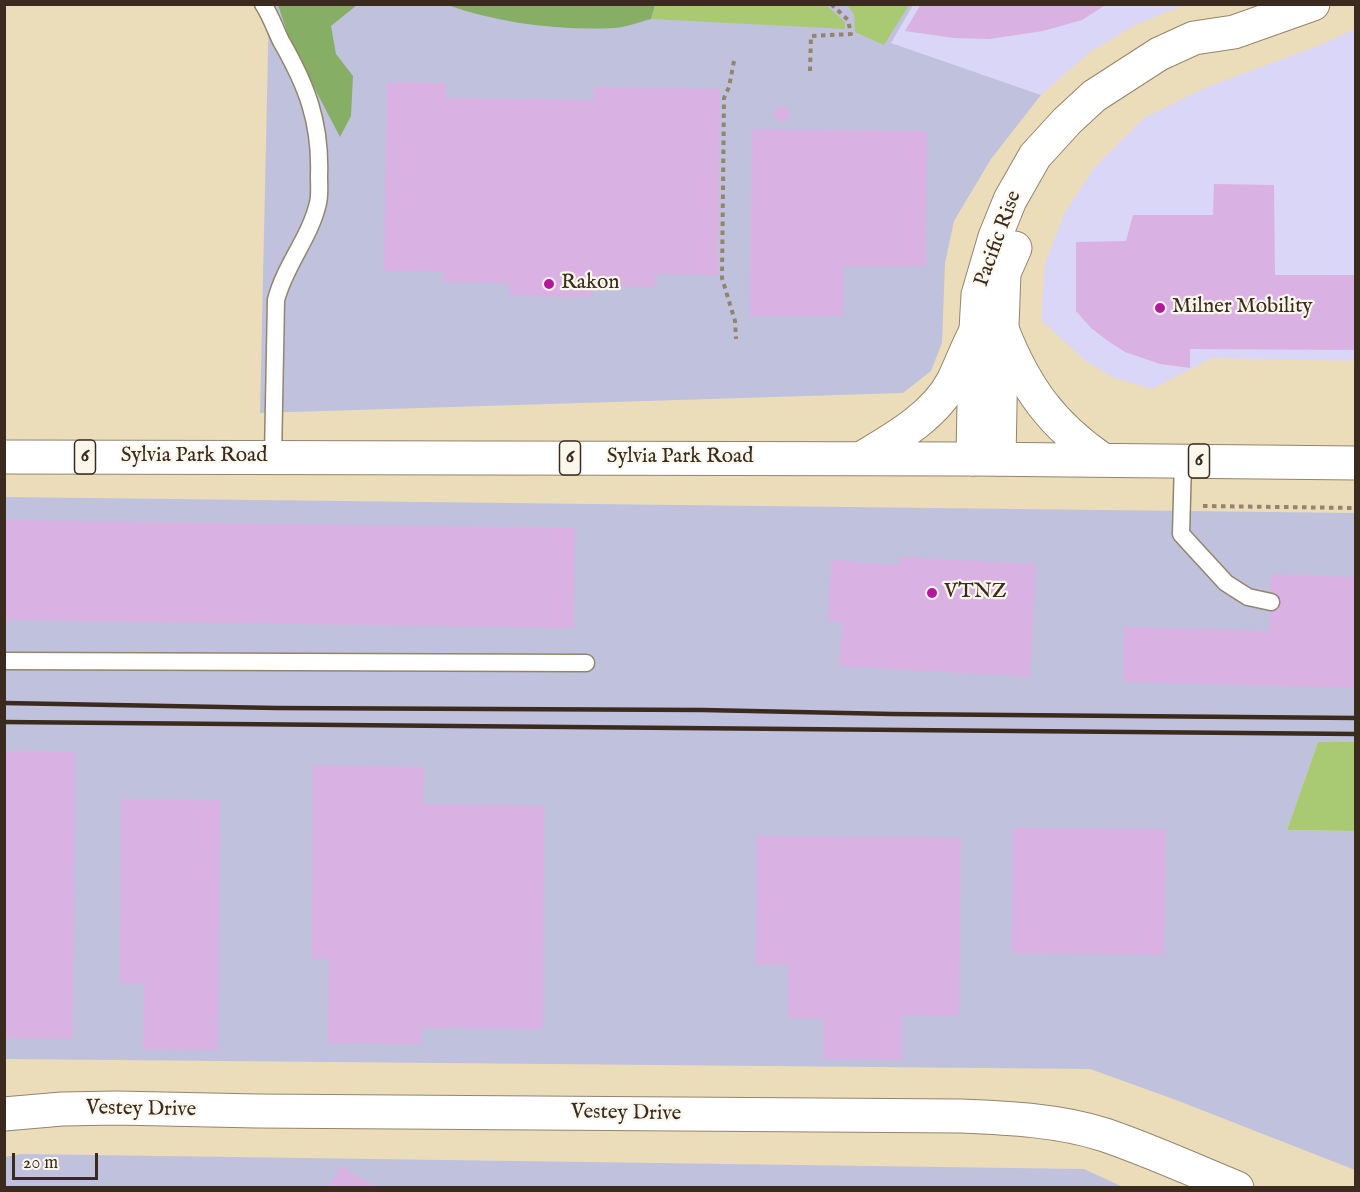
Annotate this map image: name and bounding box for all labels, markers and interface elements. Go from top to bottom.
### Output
street label: Pacific Rise [970,188,1028,290]
place label: Rakon [561,271,619,297]
marker: Rakon [542,277,556,291]
place label: Milner Mobility [1172,295,1313,321]
marker: Milner Mobility [1153,301,1167,315]
road number: 6 [74,440,96,474]
road number: 6 [560,441,580,475]
street label: Sylvia Park Road [121,444,267,470]
road number: 6 [1188,444,1210,478]
street label: Sylvia Park Road [607,445,753,471]
place label: VTNZ [944,580,1007,606]
marker: VTNZ [925,586,939,600]
street label: Vestey Drive [86,1096,196,1124]
street label: Vestey Drive [571,1100,681,1128]
scale bar [15,1141,100,1179]
text: 20 m [23,1152,58,1175]

